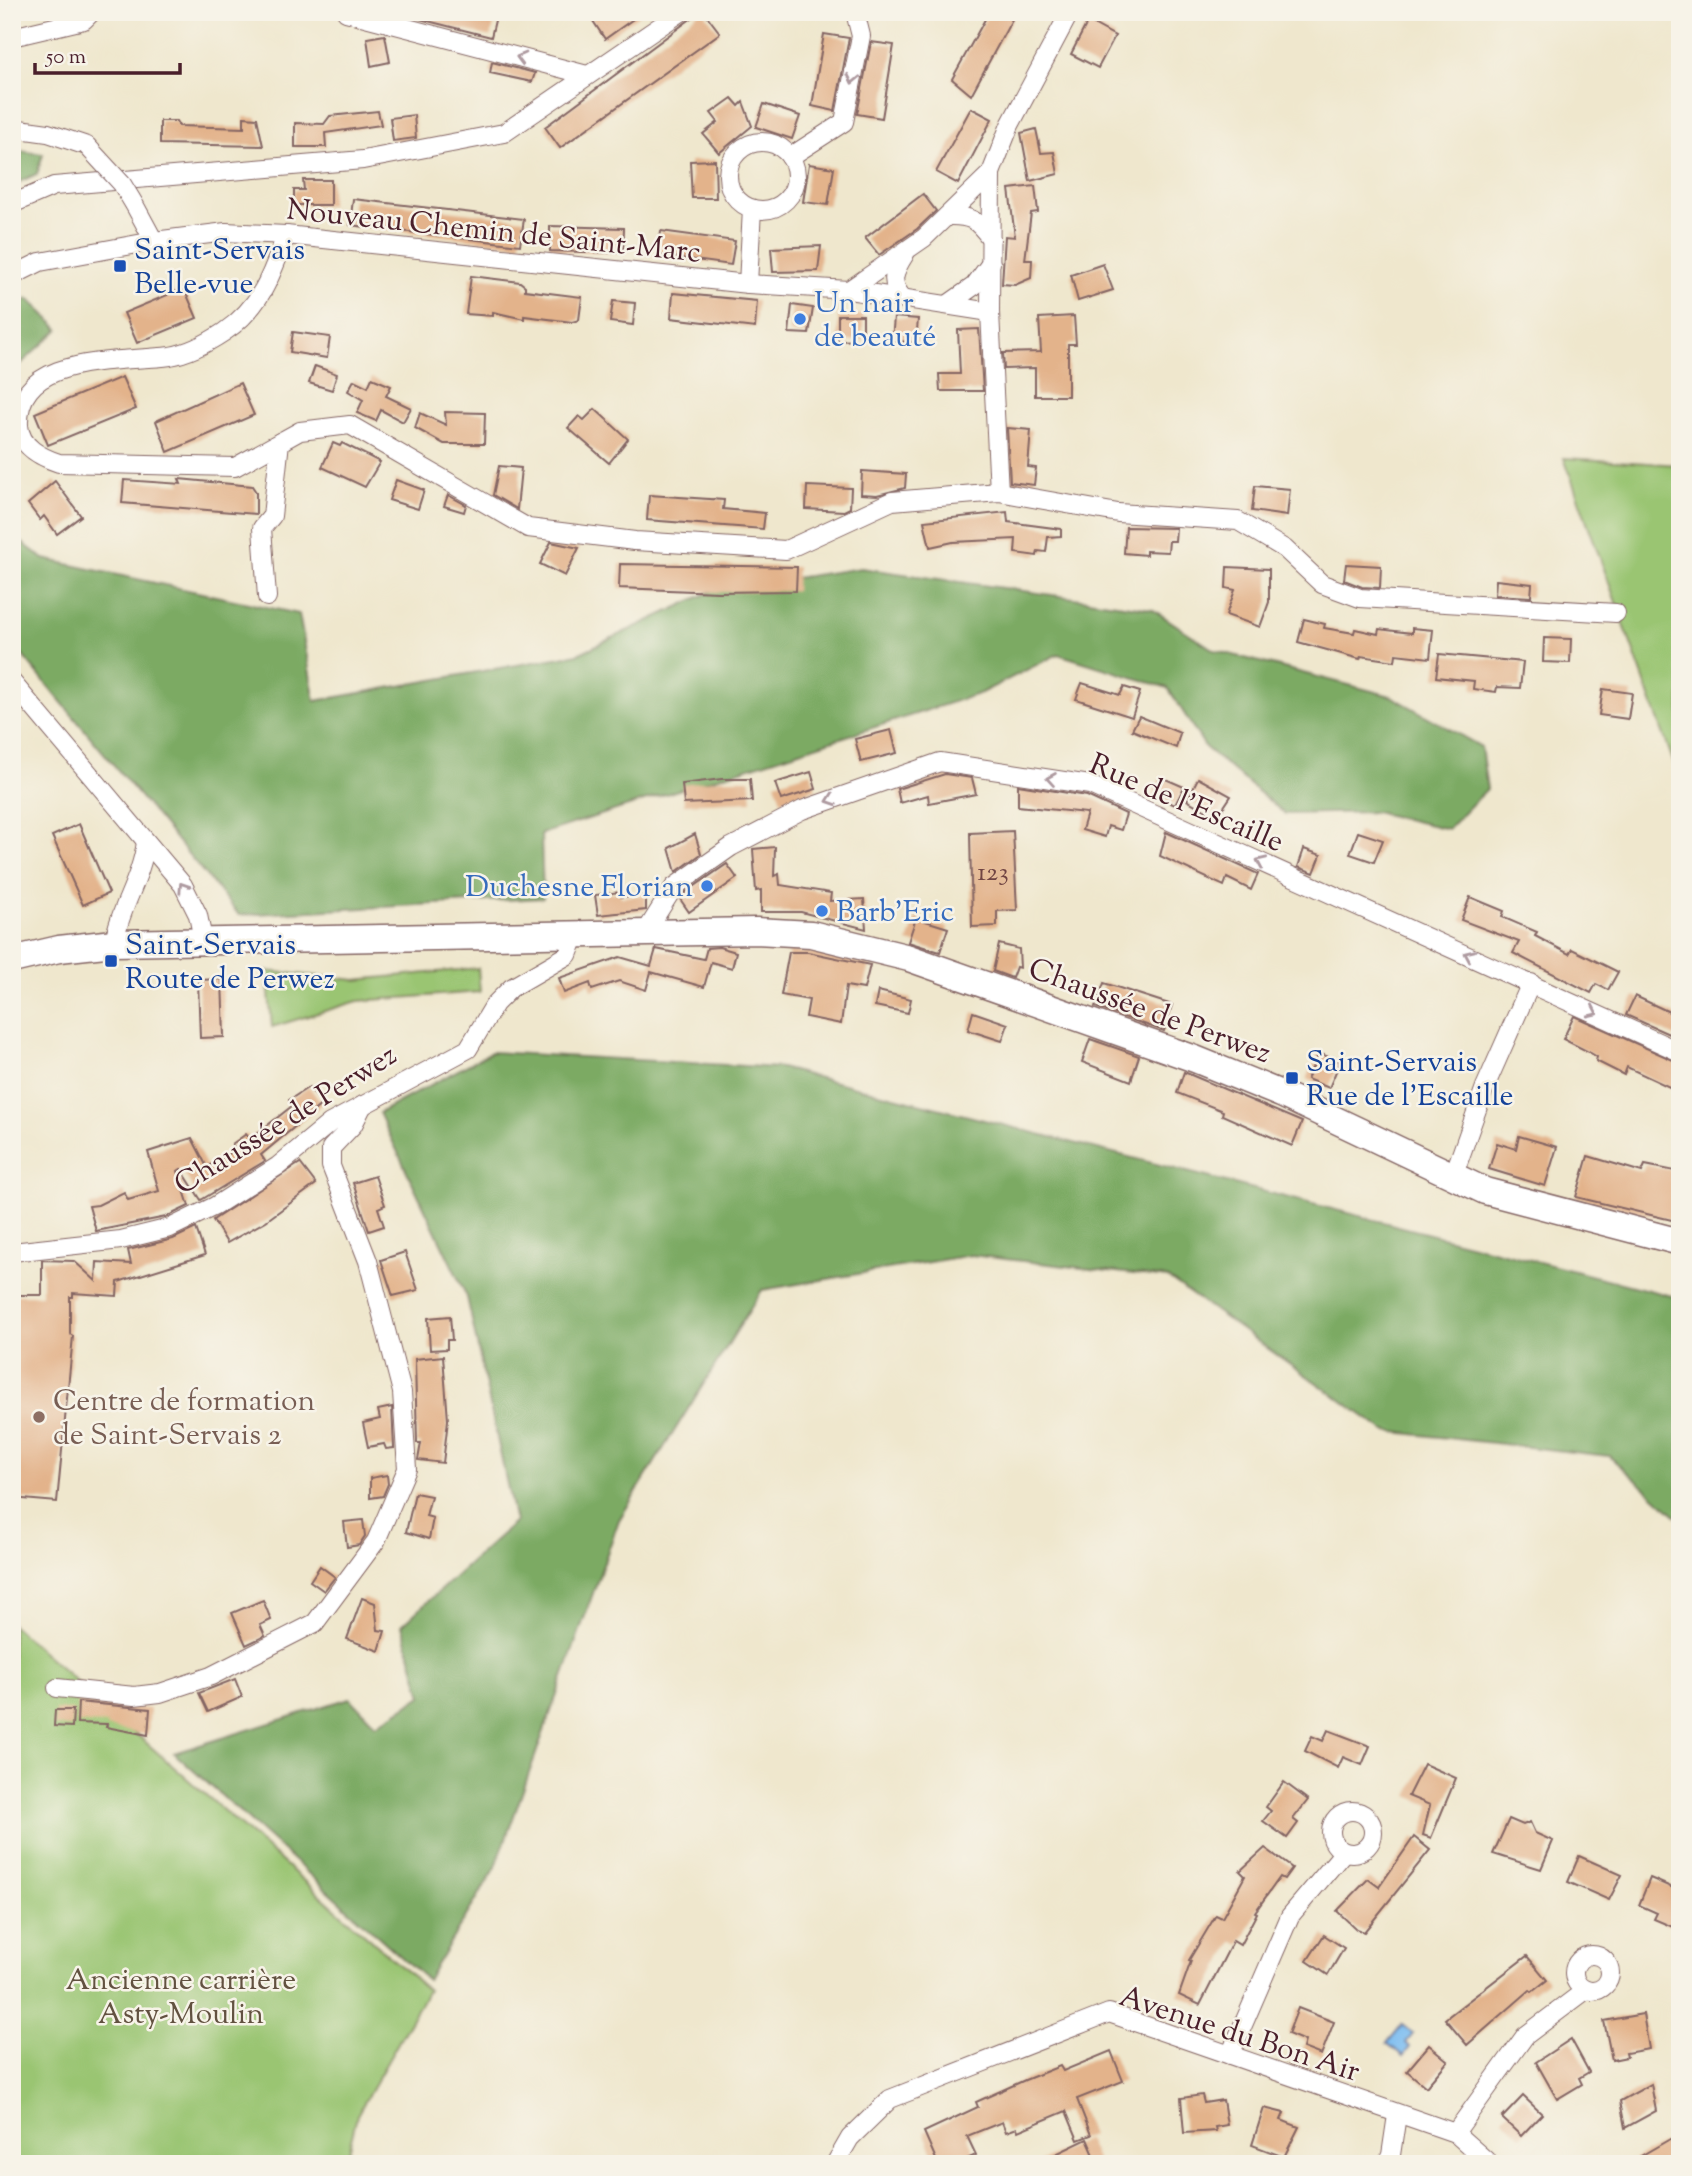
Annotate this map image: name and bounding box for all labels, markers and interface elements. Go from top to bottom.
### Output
scale bar [35,32,180,76]
text: 50 m [45,43,86,73]
one-way arrow [515,52,527,66]
one-way arrow [846,73,861,85]
street label: Nouveau Chemin de Saint-Marc [284,189,703,276]
place label: Saint-Servais Belle-vue [134,230,305,307]
marker: Saint-Servais Belle-vue [112,258,128,274]
place label: Un hair de beauté [814,283,936,360]
marker: Un hair de beauté [792,311,808,327]
street label: Rue de l'Escaille [1082,744,1290,865]
one-way arrow [1045,772,1057,787]
one-way arrow [825,792,837,806]
house number: 123 [977,855,1009,892]
one-way arrow [1256,856,1268,870]
place label: Duchesne Florian [465,867,693,910]
marker: Duchesne Florian [699,878,715,894]
one-way arrow [178,882,191,895]
place label: Barb'Eric [836,892,954,935]
marker: Barb'Eric [814,903,830,919]
place label: Saint-Servais Route de Perwez [125,925,335,1002]
street label: Chaussée de Perwez [1022,949,1276,1076]
one-way arrow [1464,949,1476,963]
marker: Saint-Servais Route de Perwez [103,953,119,969]
one-way arrow [1586,1004,1598,1018]
street label: Chaussée de Perwez [167,1035,406,1207]
place label: Saint-Servais Rue de l'Escaille [1306,1042,1514,1119]
marker: Saint-Servais Rue de l'Escaille [1284,1070,1300,1086]
place label: Centre de formation de Saint-Servais 2 [53,1381,315,1458]
marker: Centre de formation de Saint-Servais 2 [31,1409,47,1425]
park label: Ancienne carrière Asty-Moulin [66,1960,296,2037]
street label: Avenue du Bon Air [1114,1976,1365,2095]

